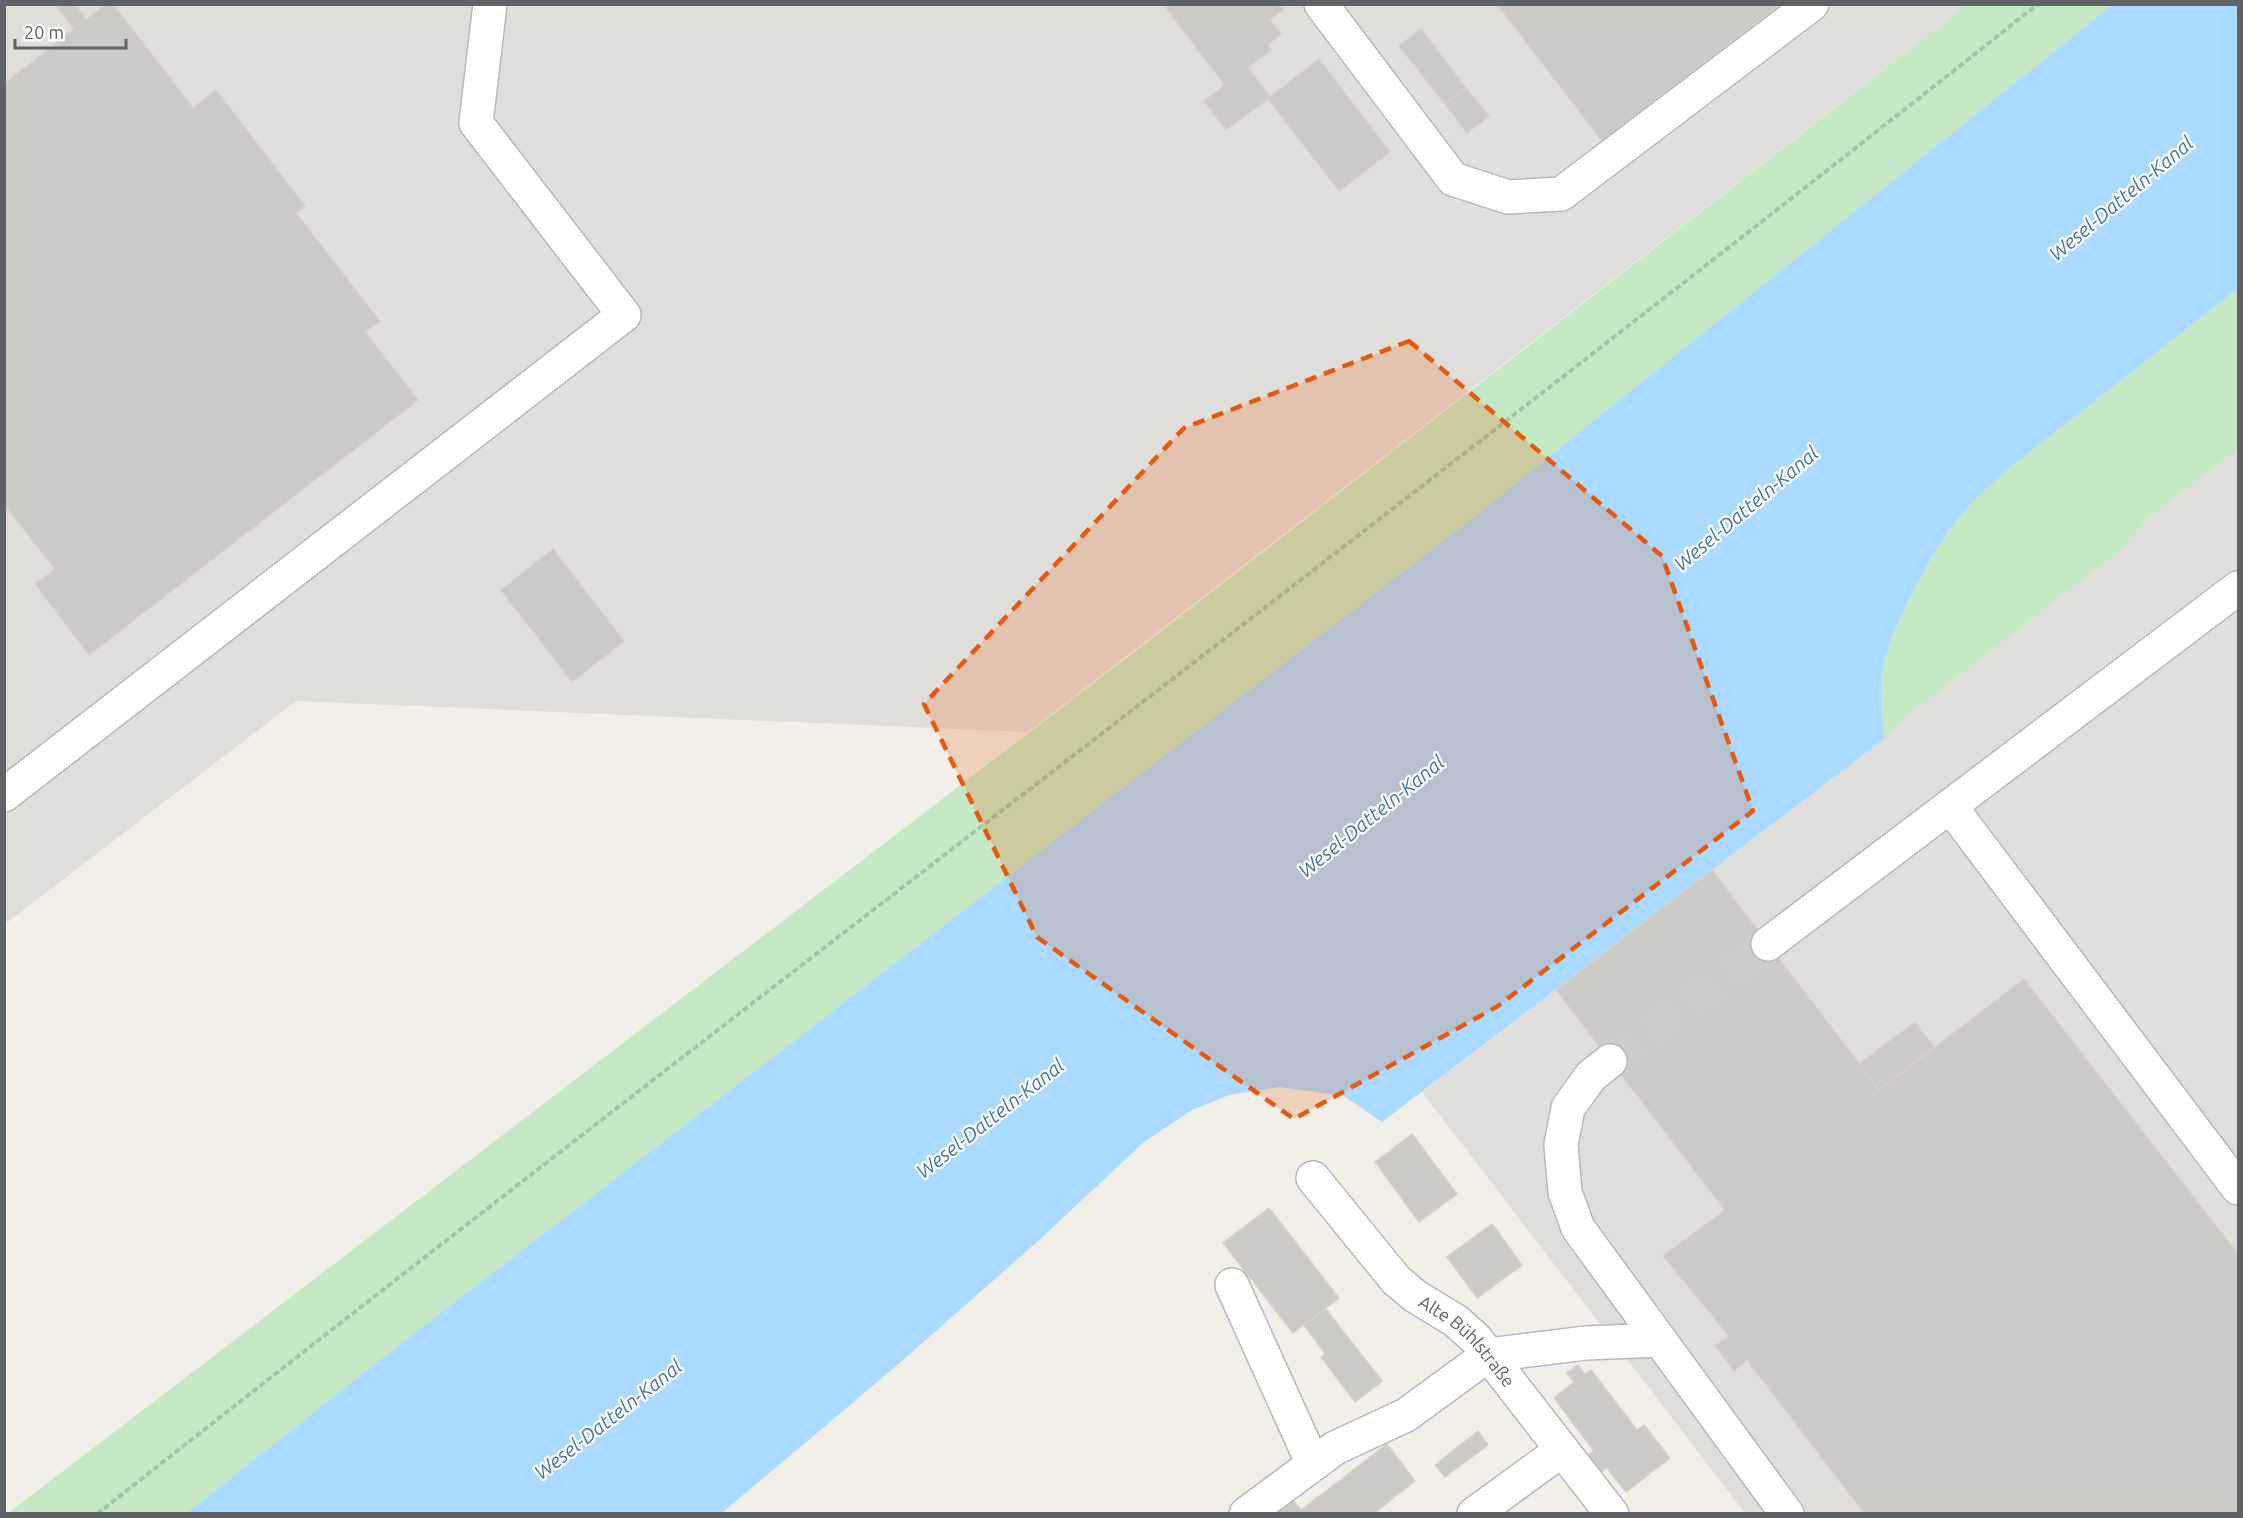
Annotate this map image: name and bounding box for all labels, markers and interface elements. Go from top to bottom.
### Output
scale bar [15,12,126,50]
text: 20 m [24,22,64,42]
water label: Wesel-Datteln-Kanal [2044,131,2198,265]
water label: Wesel-Datteln-Kanal [1669,441,1823,575]
water label: Wesel-Datteln-Kanal [1293,750,1449,882]
water label: Wesel-Datteln-Kanal [912,1053,1069,1183]
street label: Alte Bühlstraße [1415,1291,1519,1391]
water label: Wesel-Datteln-Kanal [530,1354,687,1484]

